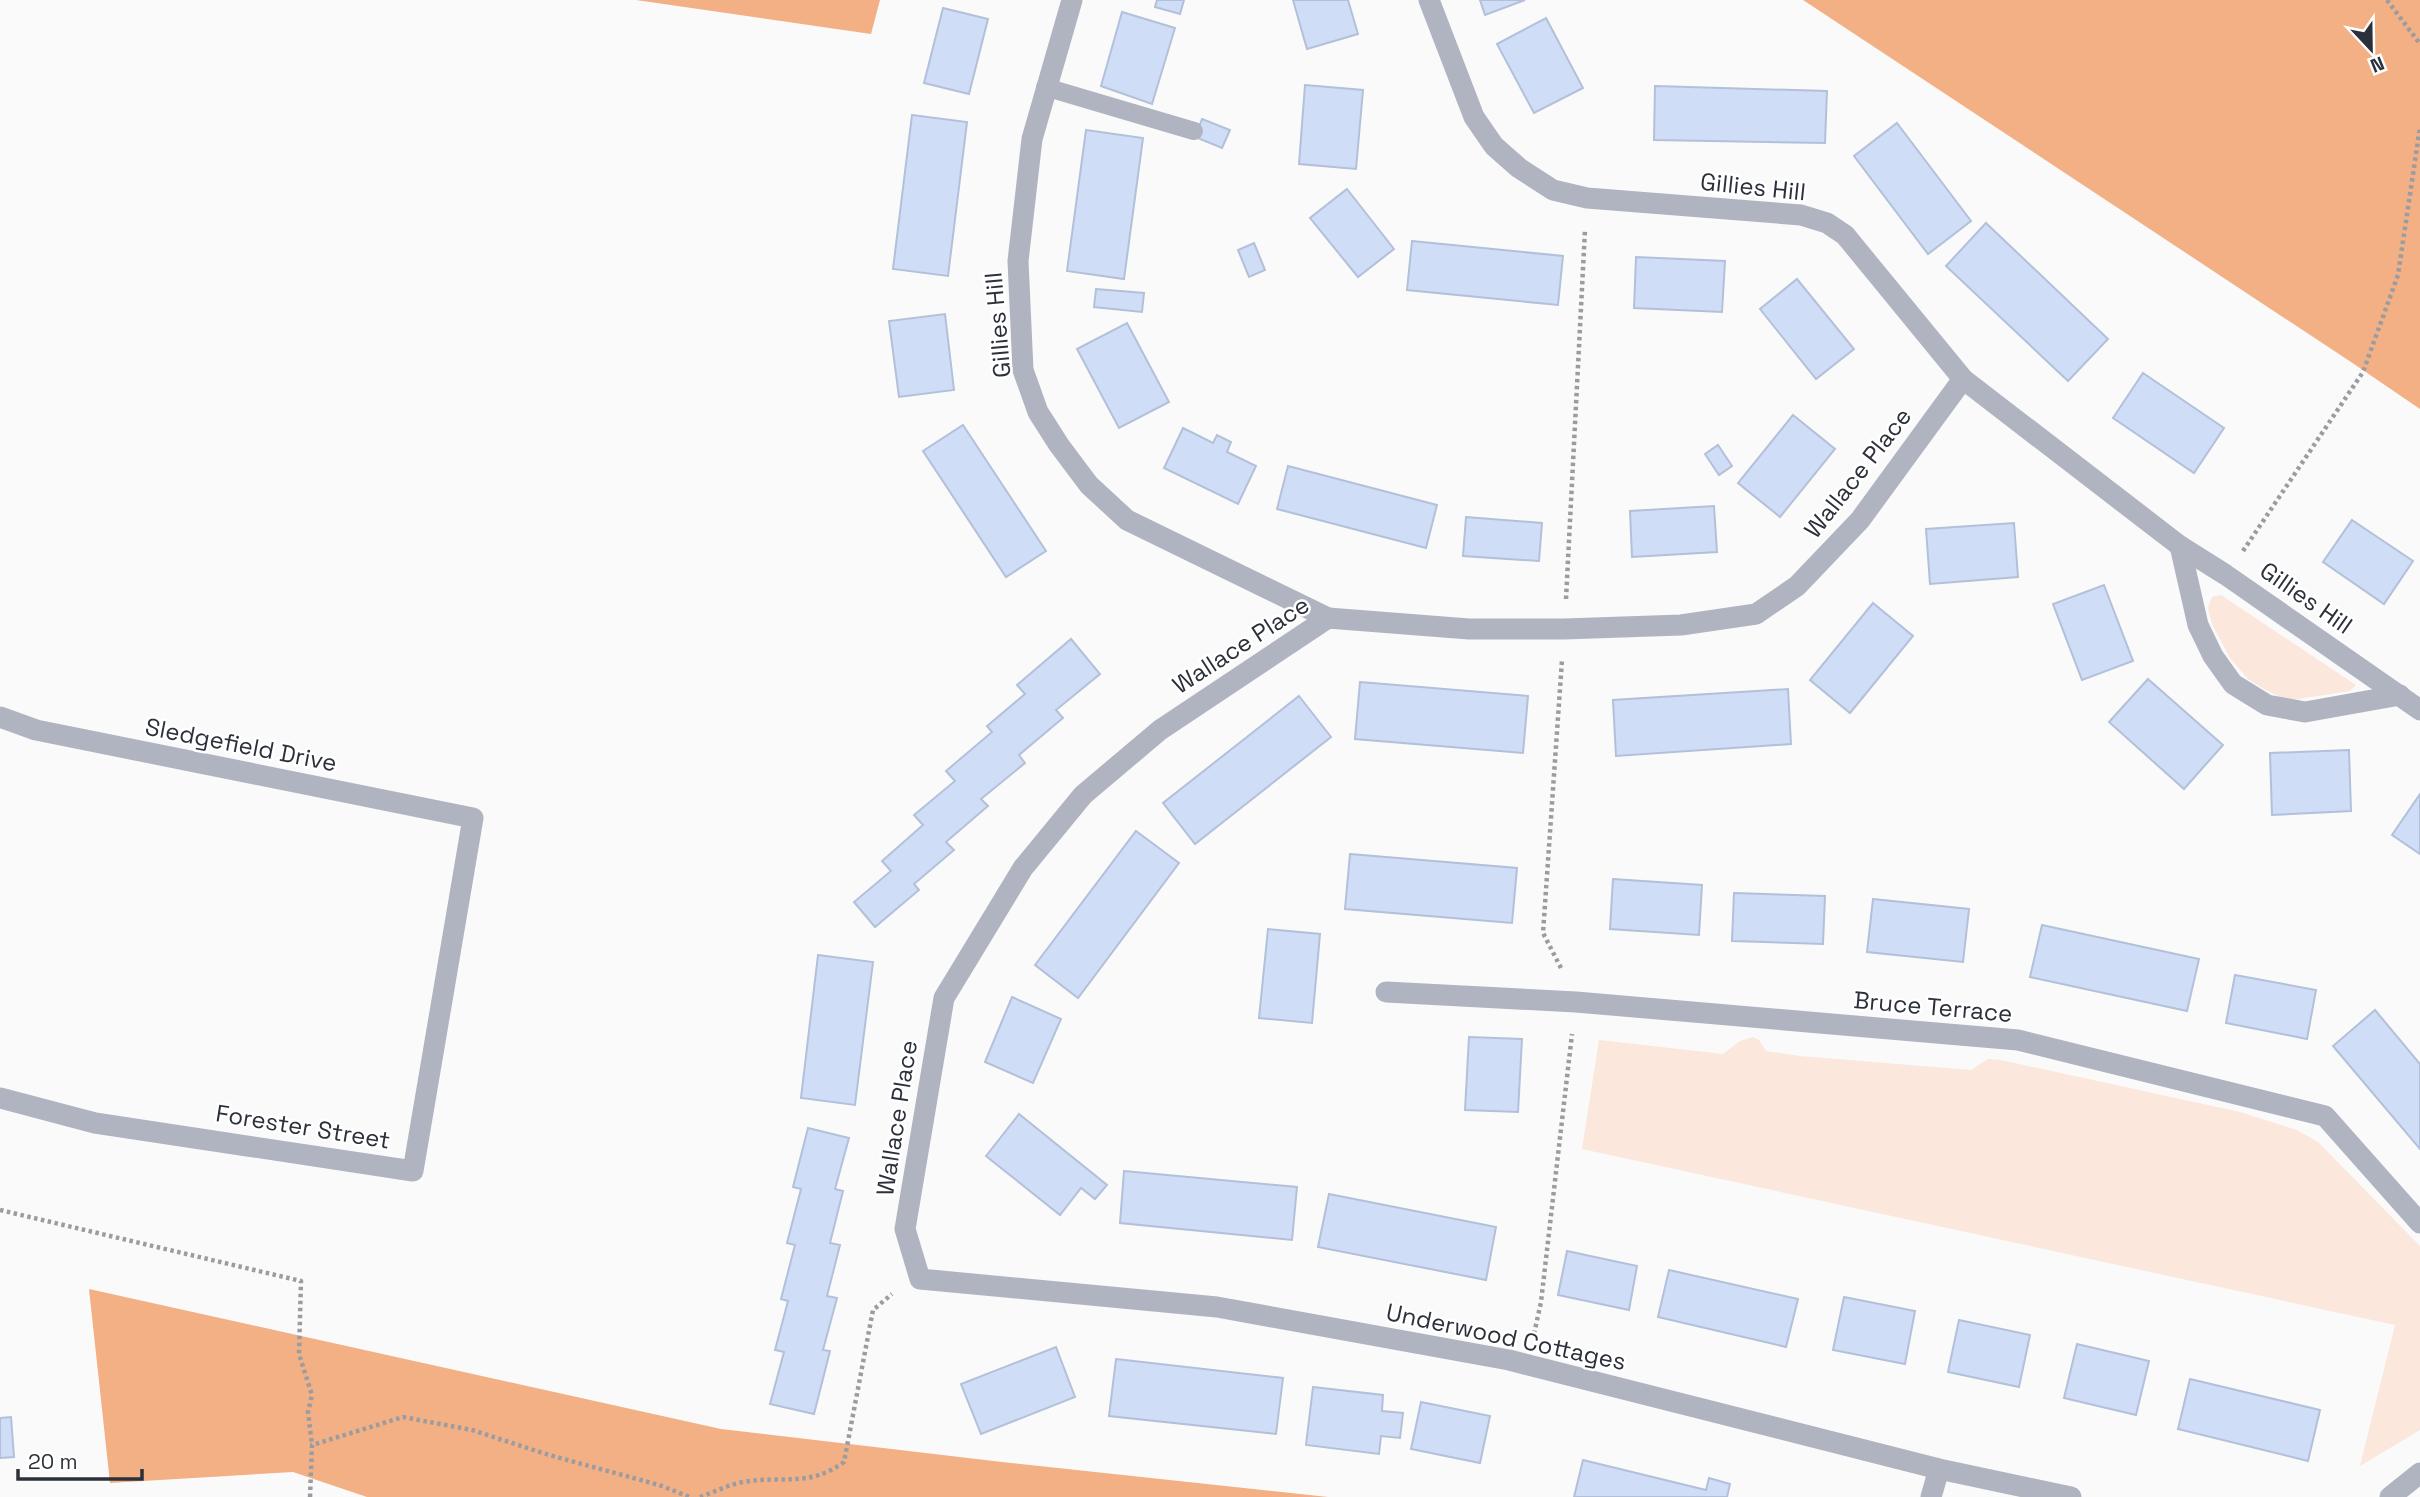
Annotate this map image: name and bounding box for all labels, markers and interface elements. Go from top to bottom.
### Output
north arrow [2336,14,2406,84]
text: N [2367,50,2388,78]
street label: Gillies Hill [1699,166,1807,207]
street label: Gillies Hill [977,271,1018,379]
street label: Wallace Place [1797,401,1918,544]
street label: Gillies Hill [2254,555,2359,641]
street label: Wallace Place [1167,589,1315,700]
street label: Sledgefield Drive [143,711,340,778]
street label: Bruce Terrace [1852,984,2014,1029]
street label: Wallace Place [869,1038,924,1198]
street label: Forester Street [214,1097,393,1156]
street label: Underwood Cottages [1383,1296,1629,1377]
scale bar [18,1438,142,1482]
text: 20 m [28,1448,78,1475]

